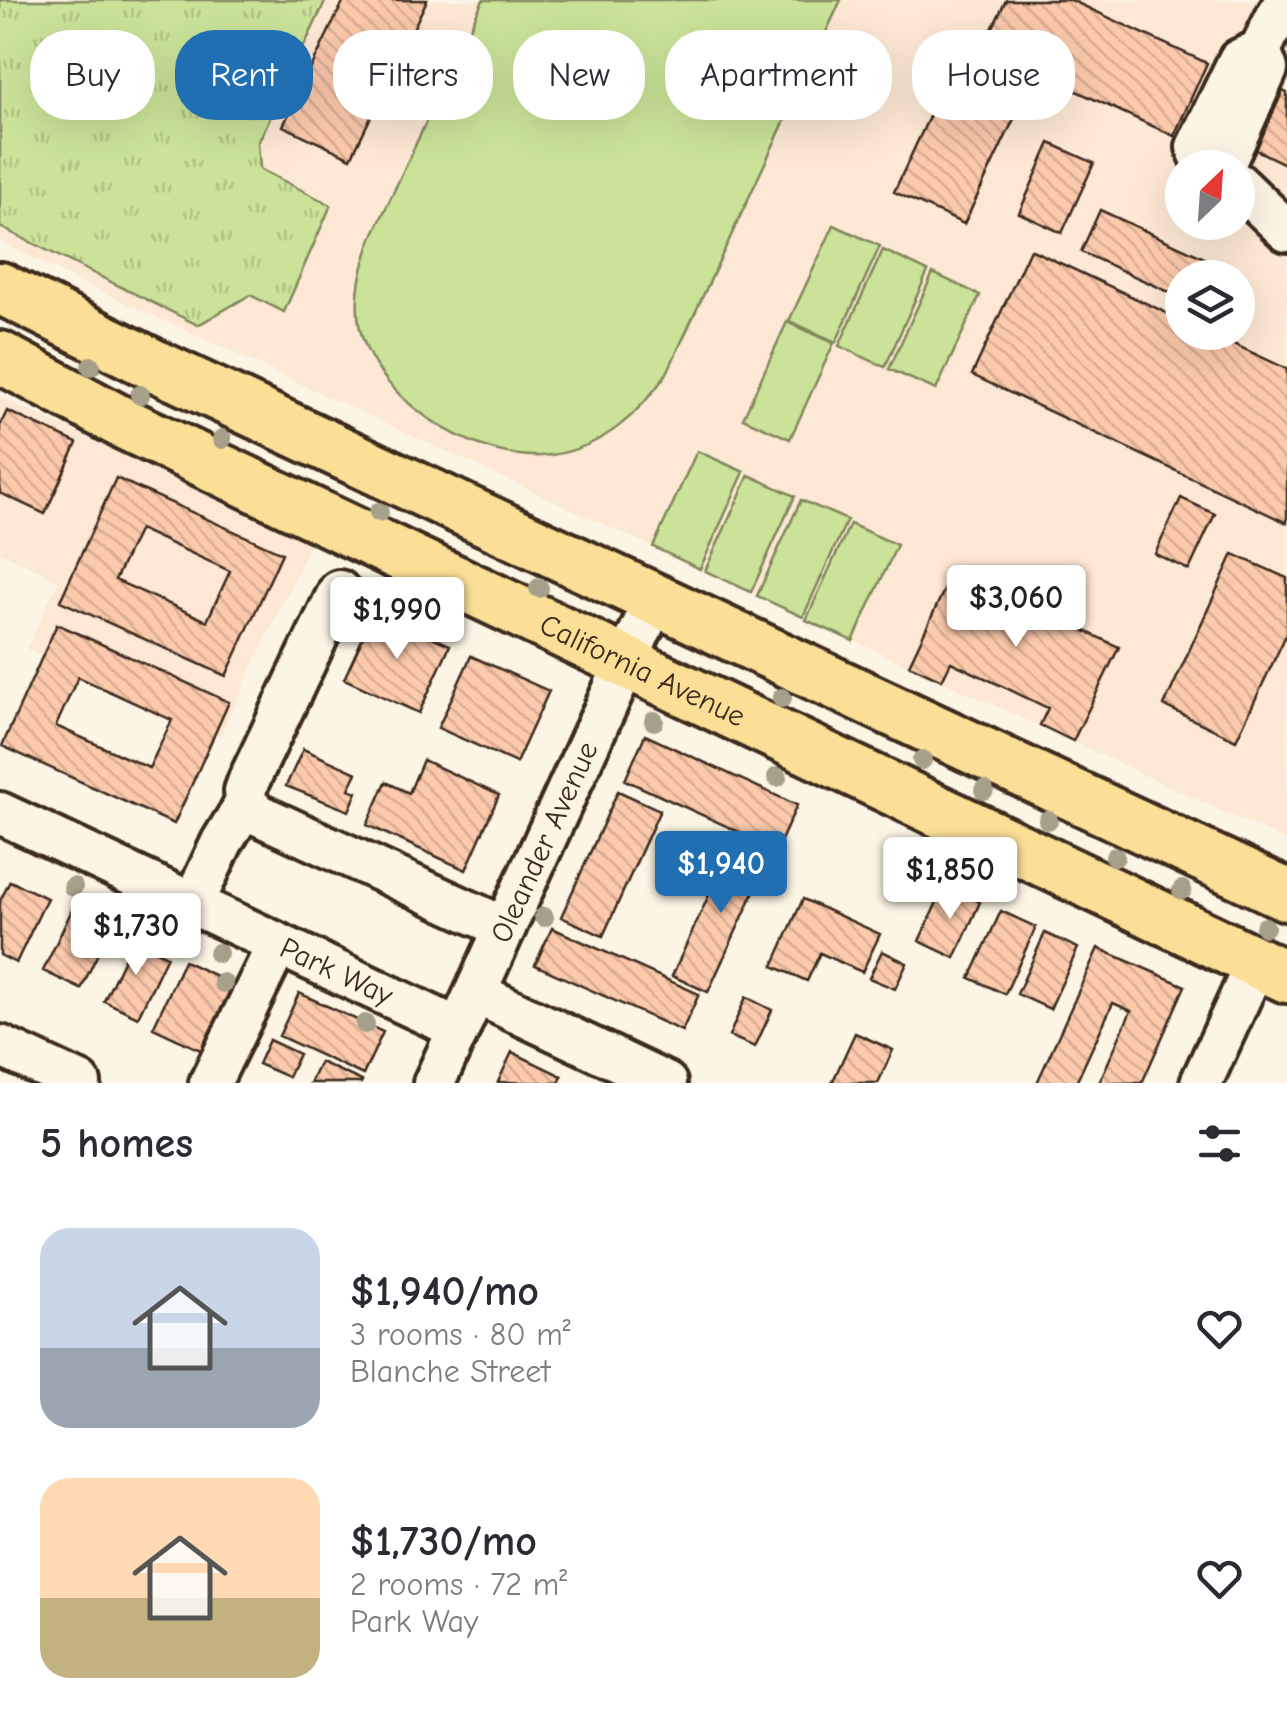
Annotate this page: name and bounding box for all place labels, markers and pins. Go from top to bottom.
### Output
pin: $3,060 [935,565,1097,650]
pin: $1,990 [316,577,478,662]
pin: $1,940 [640,831,802,916]
pin: $1,850 [869,837,1031,922]
pin: $1,730 [55,893,217,978]

